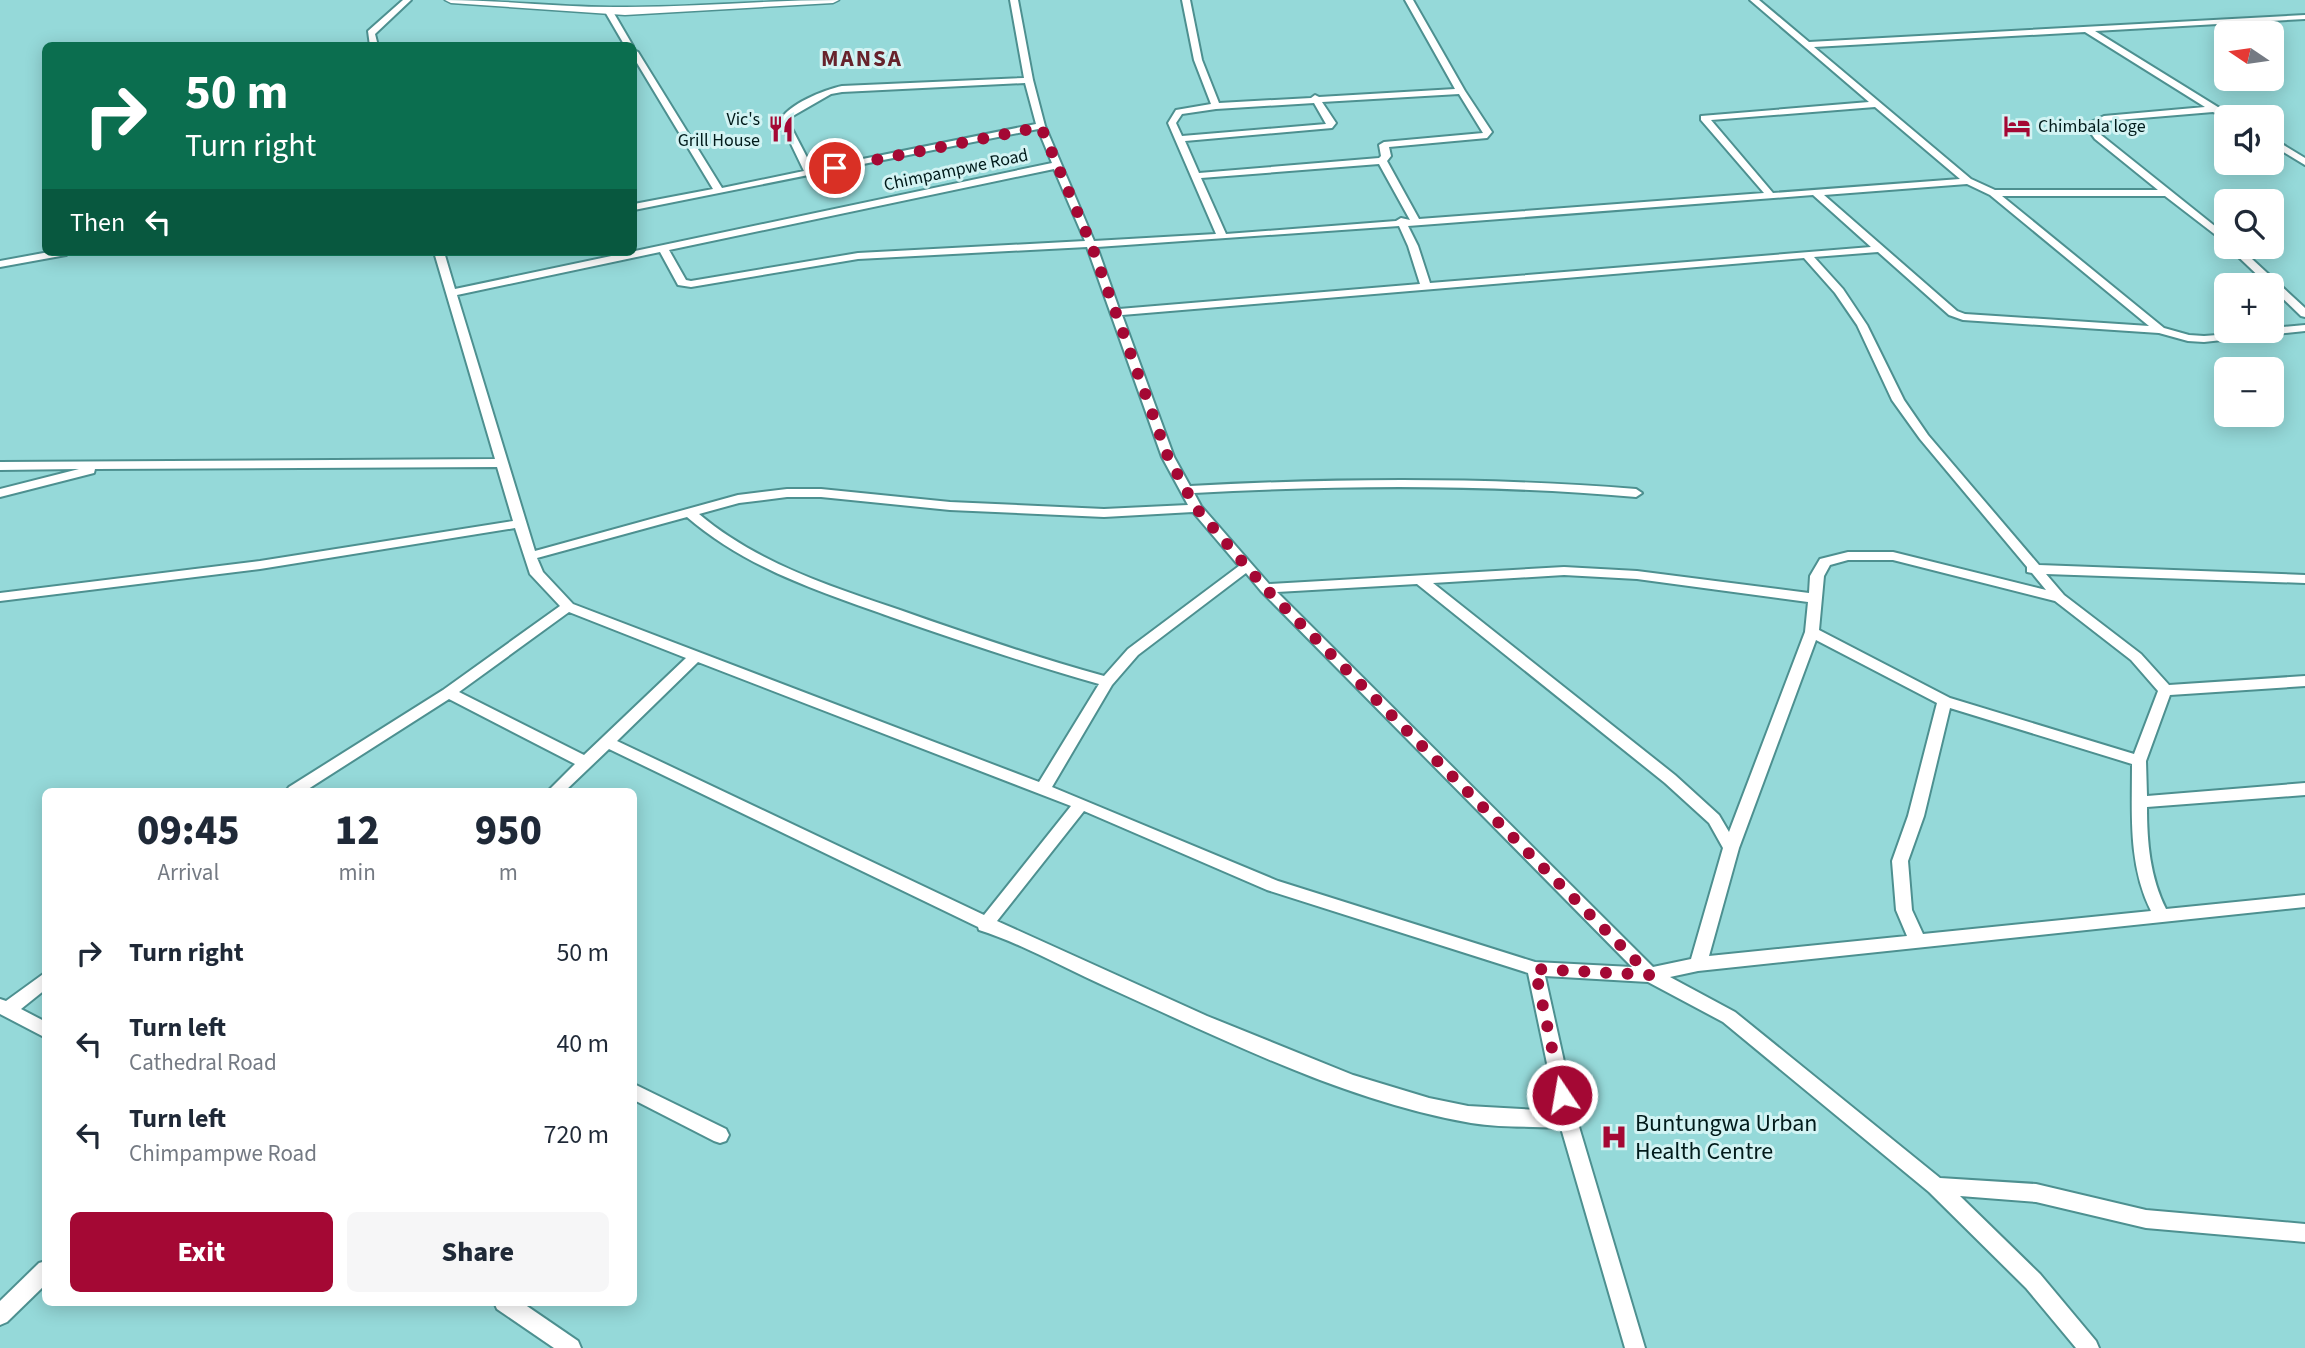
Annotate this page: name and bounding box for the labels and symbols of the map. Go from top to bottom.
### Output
north arrow [2214,21,2284,91]
district label: MANSA [821,42,903,75]
place label: Vic's Grill House [678,107,760,153]
hotel icon: Chimbala loge [2002,111,2032,141]
restaurant icon: Vic's Grill House [766,114,796,144]
place label: Chimbala loge [2038,114,2146,139]
pin [805,138,865,198]
street label: Chimpampwe Road [881,142,1031,198]
position arrow [1525,1058,1599,1132]
place label: Buntungwa Urban Health Centre [1635,1106,1817,1169]
hospital icon: Buntungwa Urban Health Centre [1599,1122,1629,1152]

